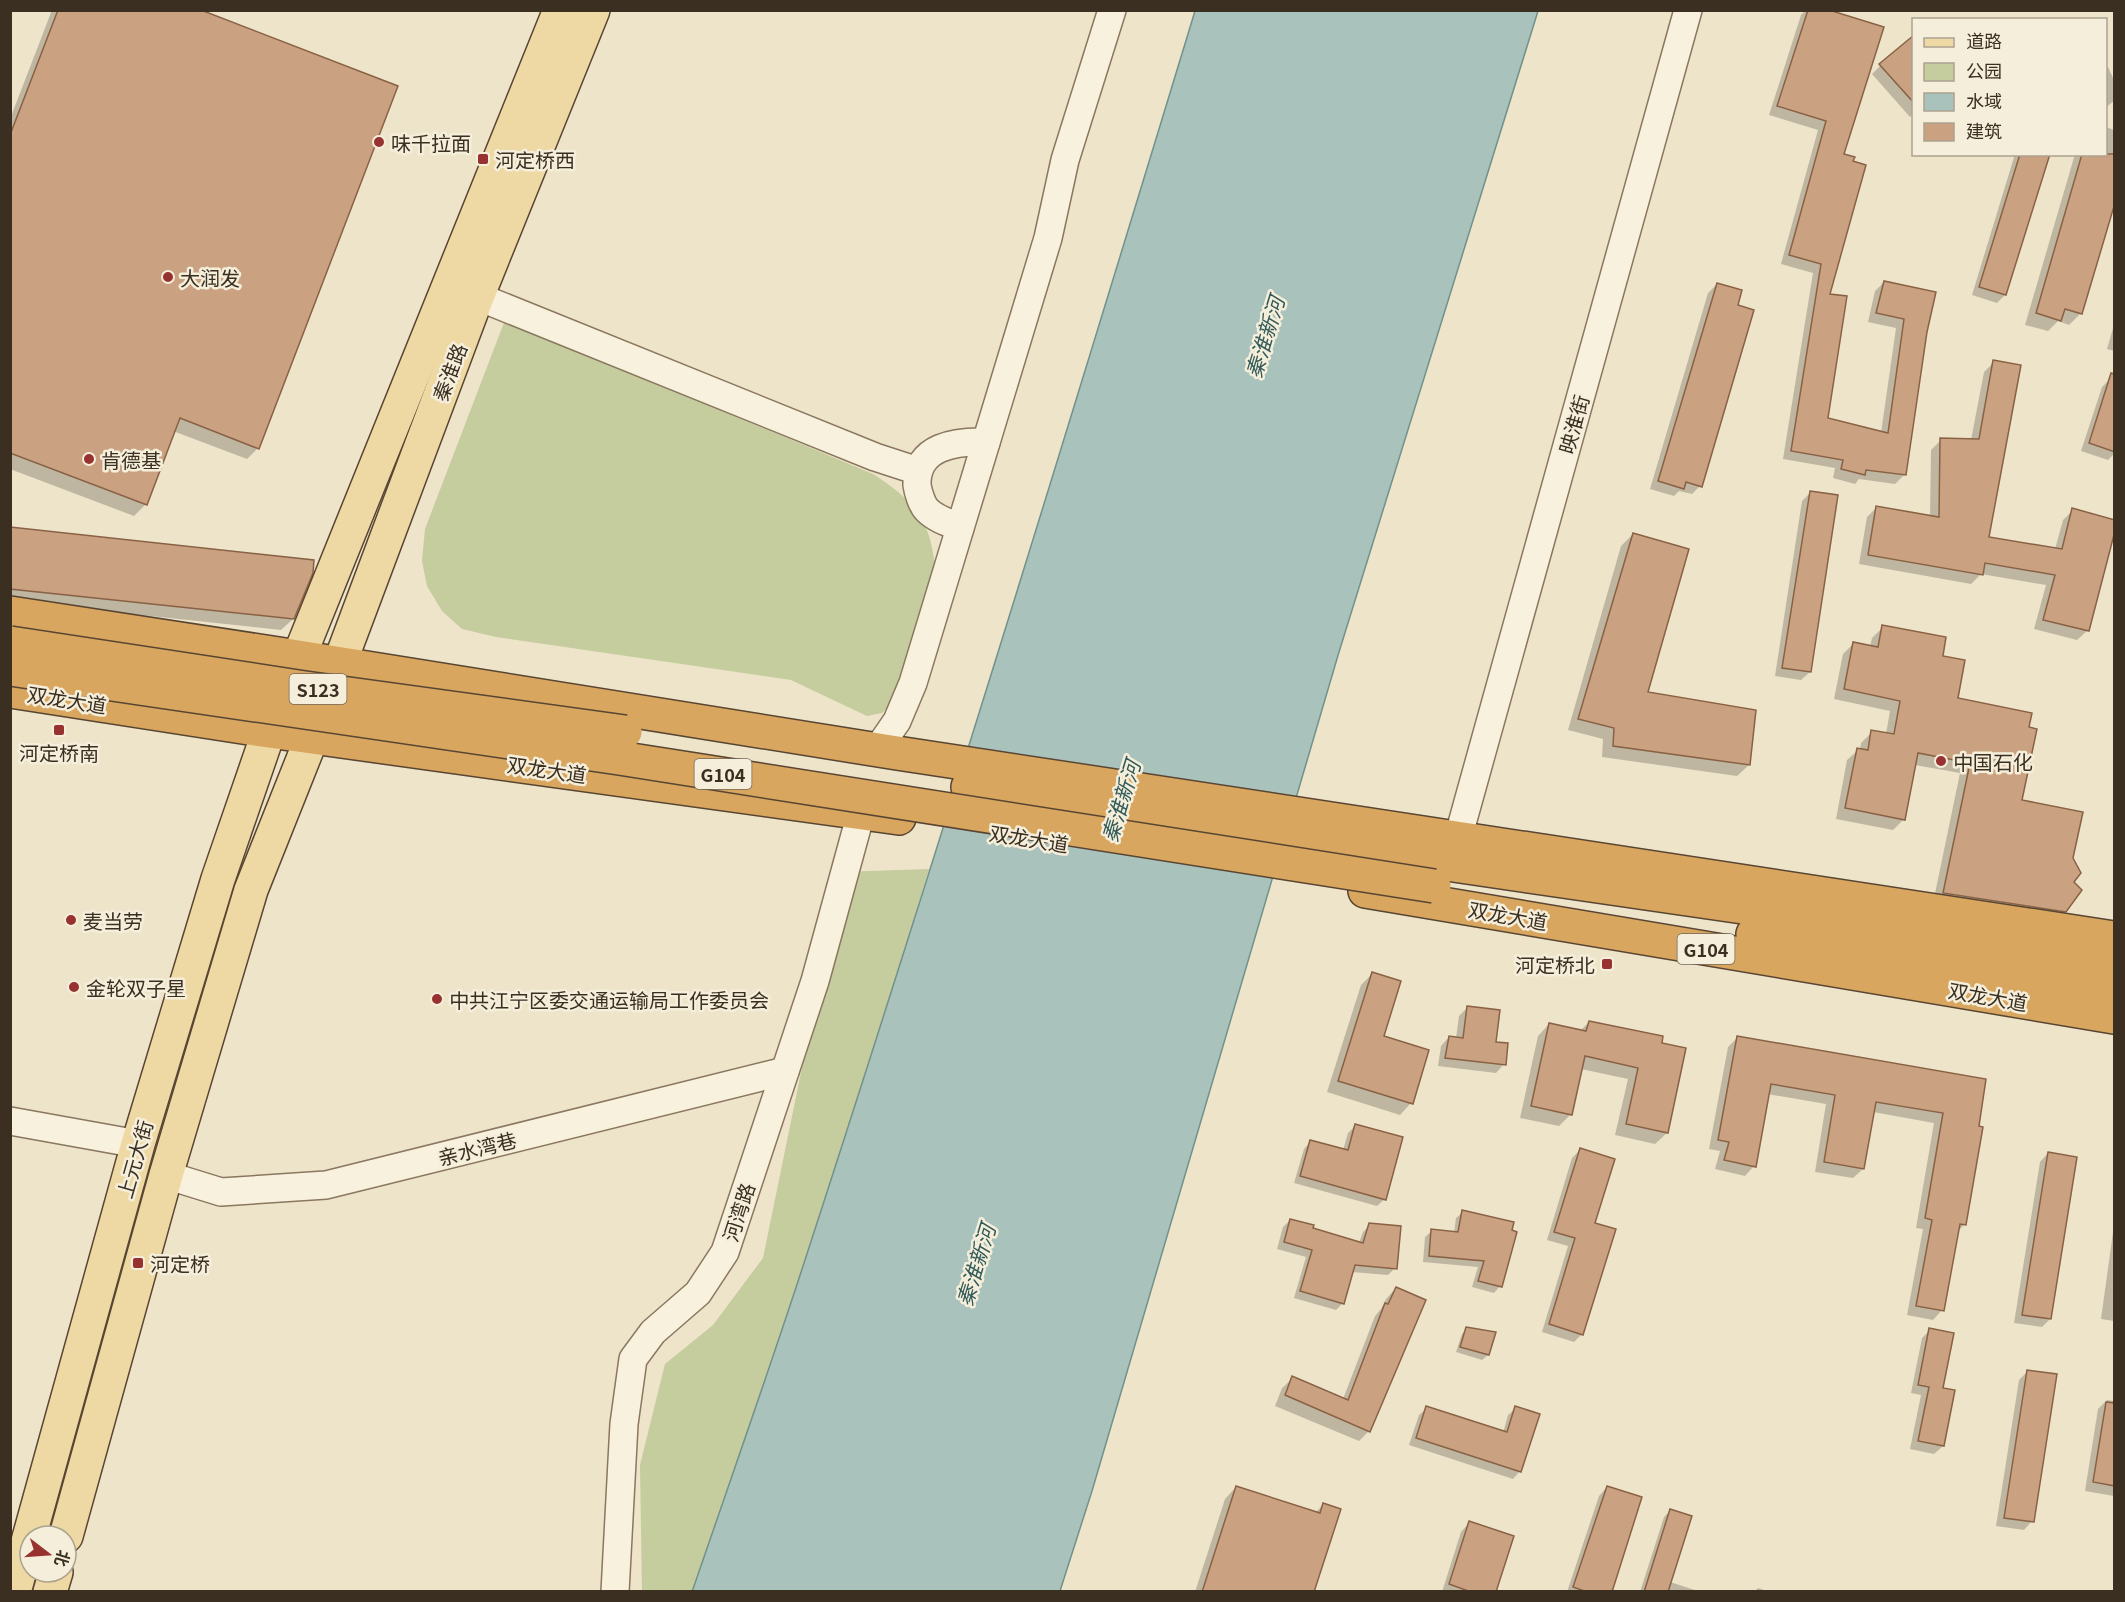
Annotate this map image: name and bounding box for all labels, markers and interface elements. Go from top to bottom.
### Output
legend [1912,18,2107,156]
text: 道路 [1966,27,2002,53]
text: 公园 [1966,57,2002,83]
text: 水域 [1966,87,2002,113]
text: 建筑 [1966,117,2002,143]
place label: 味千拉面 [391,128,471,157]
marker: 味千拉面 [372,135,386,149]
place label: 河定桥西 [495,145,575,174]
marker: 河定桥西 [476,152,490,166]
place label: 大润发 [180,263,240,292]
marker: 大润发 [161,270,175,284]
water label: 秦淮新河 [1237,289,1292,382]
street label: 秦淮路 [425,339,473,405]
street label: 映淮街 [1551,391,1595,457]
place label: 肯德基 [101,445,161,474]
marker: 肯德基 [82,452,96,466]
road number: S123 [290,674,346,704]
street label: 双龙大道 [25,678,109,720]
marker: 河定桥南 [52,723,66,737]
place label: 河定桥南 [19,738,99,767]
place label: 中国石化 [1953,747,2033,776]
street label: 双龙大道 [505,749,589,789]
water label: 秦淮新河 [1093,753,1148,846]
marker: 中国石化 [1934,754,1948,768]
road number: G104 [694,759,752,789]
street label: 双龙大道 [987,817,1071,859]
street label: 双龙大道 [1466,894,1550,936]
place label: 麦当劳 [83,906,143,935]
marker: 麦当劳 [64,913,78,927]
road number: G104 [1678,934,1734,964]
place label: 河定桥北 [1515,950,1595,979]
marker: 河定桥北 [1600,957,1614,971]
place label: 金轮双子星 [86,973,186,1002]
street label: 双龙大道 [1946,975,2030,1017]
marker: 金轮双子星 [67,980,81,994]
place label: 中共江宁区委交通运输局工作委员会 [449,985,769,1014]
marker: 中共江宁区委交通运输局工作委员会 [430,992,444,1006]
street label: 上元大街 [109,1117,159,1201]
street label: 亲水湾巷 [435,1124,519,1172]
street label: 河湾路 [715,1179,761,1245]
water label: 秦淮新河 [948,1217,1003,1310]
place label: 河定桥 [150,1249,210,1278]
marker: 河定桥 [131,1256,145,1270]
north arrow [18,1524,78,1584]
text: 北 [49,1548,77,1570]

